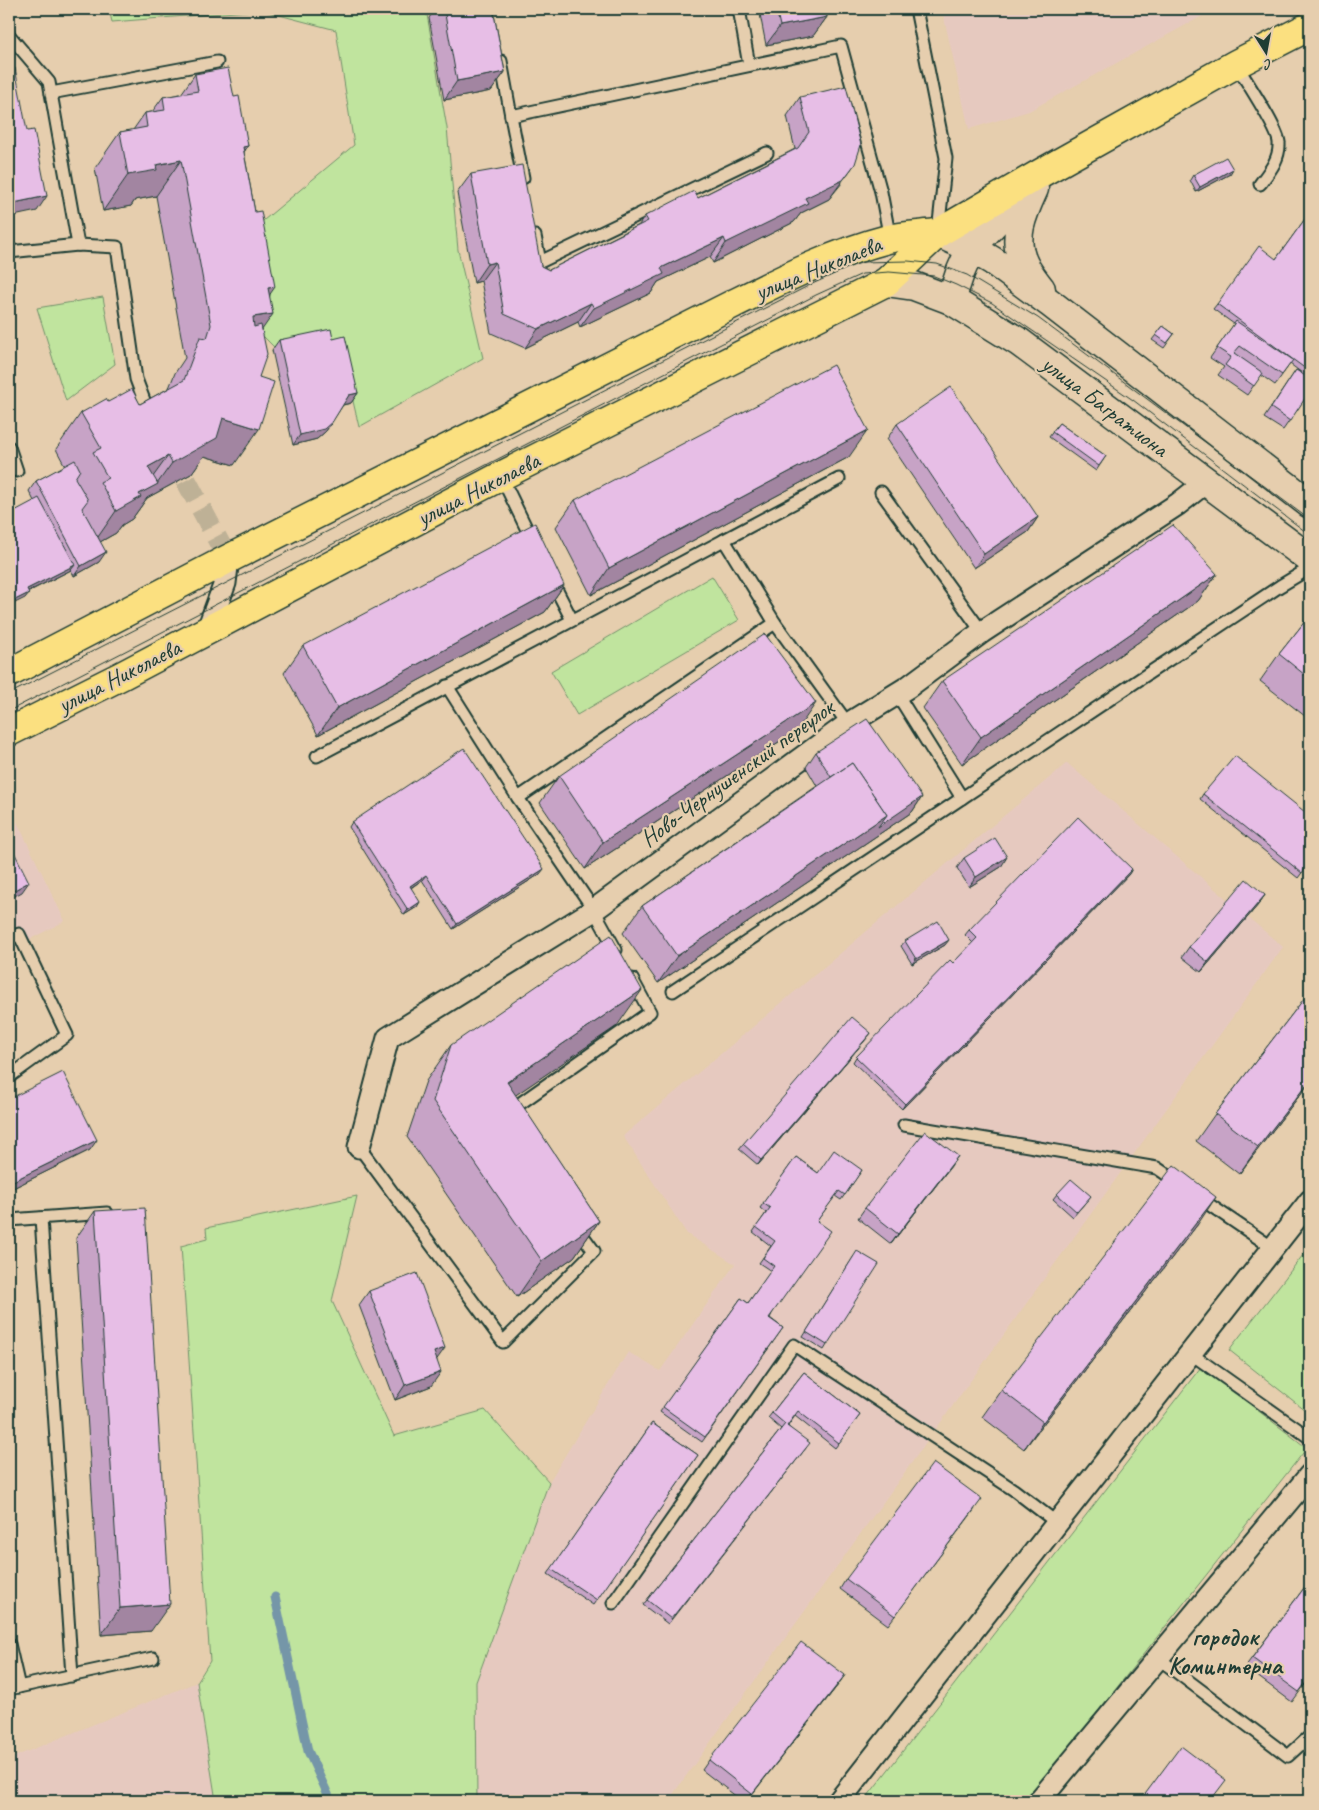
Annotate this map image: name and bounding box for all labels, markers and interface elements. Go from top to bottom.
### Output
north arrow [1242,28,1292,78]
text: С [1261,55,1273,74]
street label: улица Николаева [749,229,887,308]
street label: улица Багратиона [1034,347,1175,464]
street label: улица Николаева [410,445,546,534]
street label: улица Николаева [51,632,187,721]
street label: Ново-Чернушенский переулок [634,691,841,853]
district label: городок Коминтерна [1168,1621,1284,1682]

